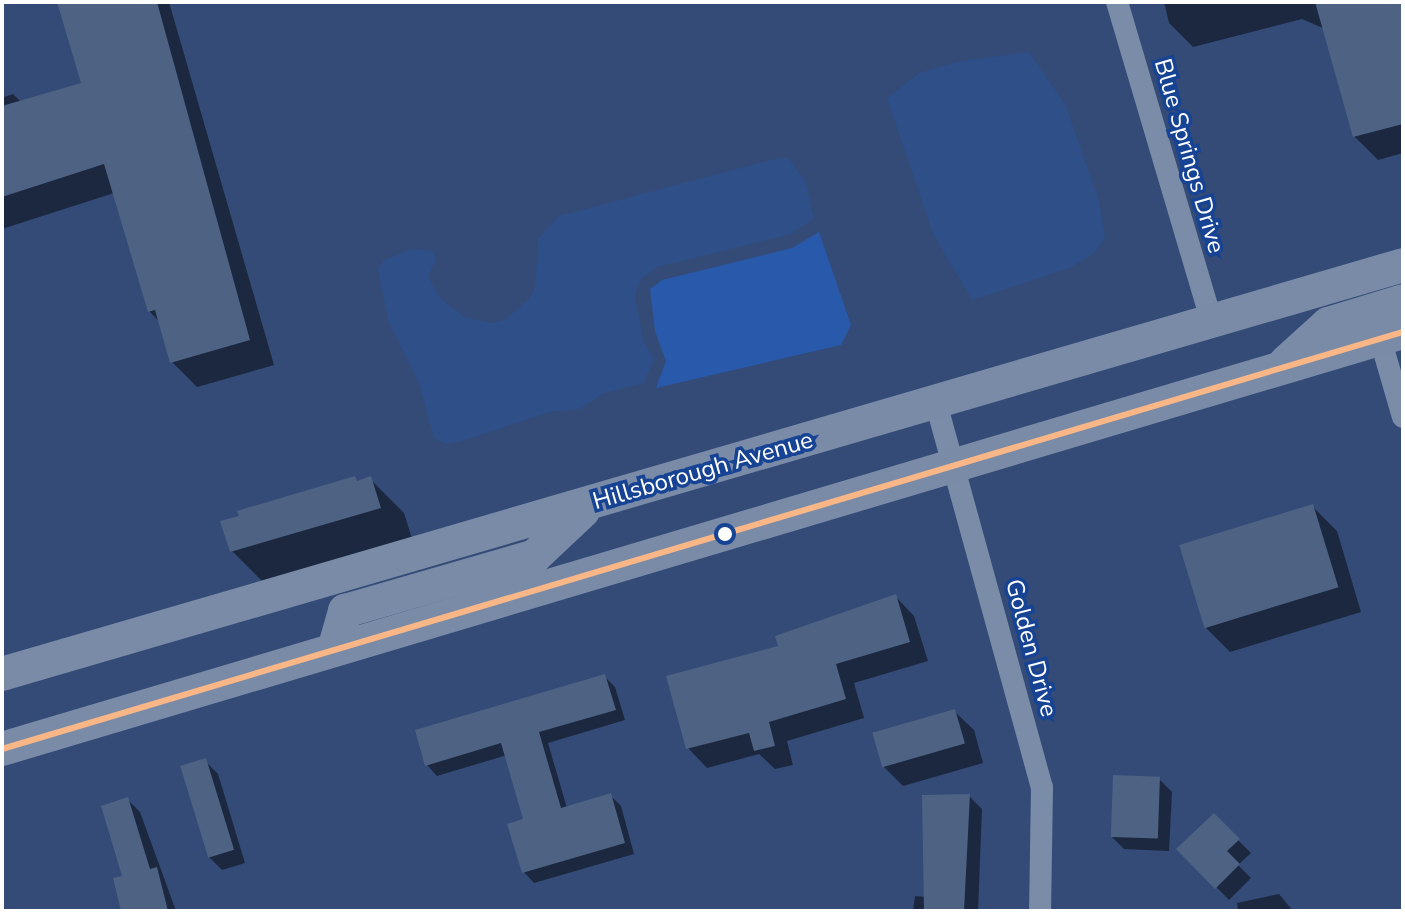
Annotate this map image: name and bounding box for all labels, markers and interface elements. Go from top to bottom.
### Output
street label: Blue Springs Drive [1147,55,1231,257]
street label: Hillsborough Avenue [590,426,816,516]
unlabelled marker [717,526,733,542]
street label: Golden Drive [999,576,1063,720]

